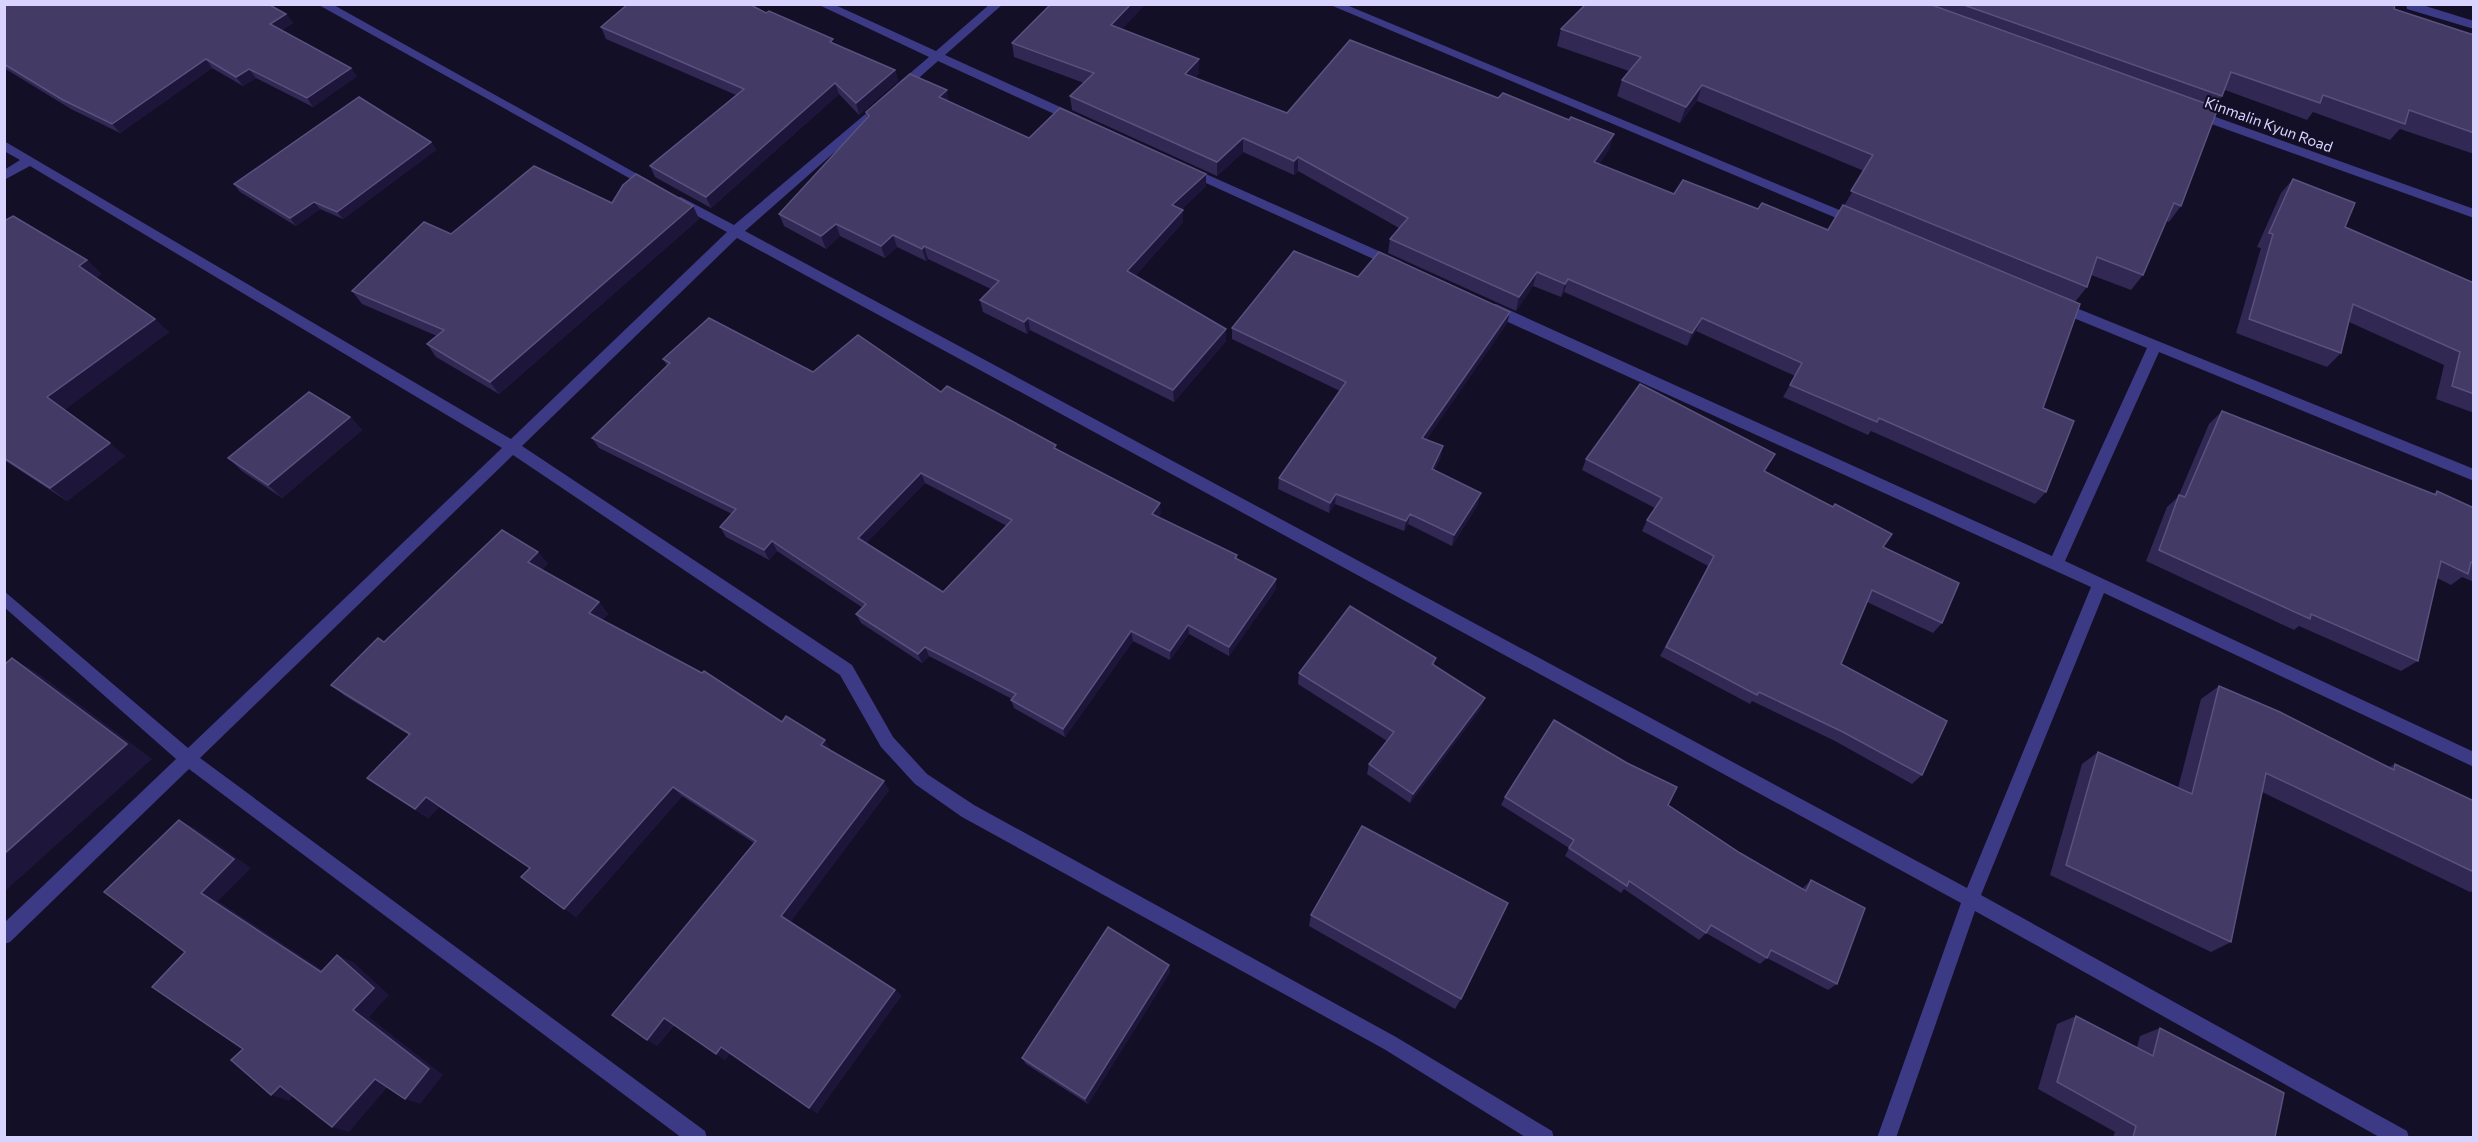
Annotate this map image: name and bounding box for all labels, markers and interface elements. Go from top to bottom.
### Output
street label: Kinmalin Kyun Road [2203,92,2335,156]

